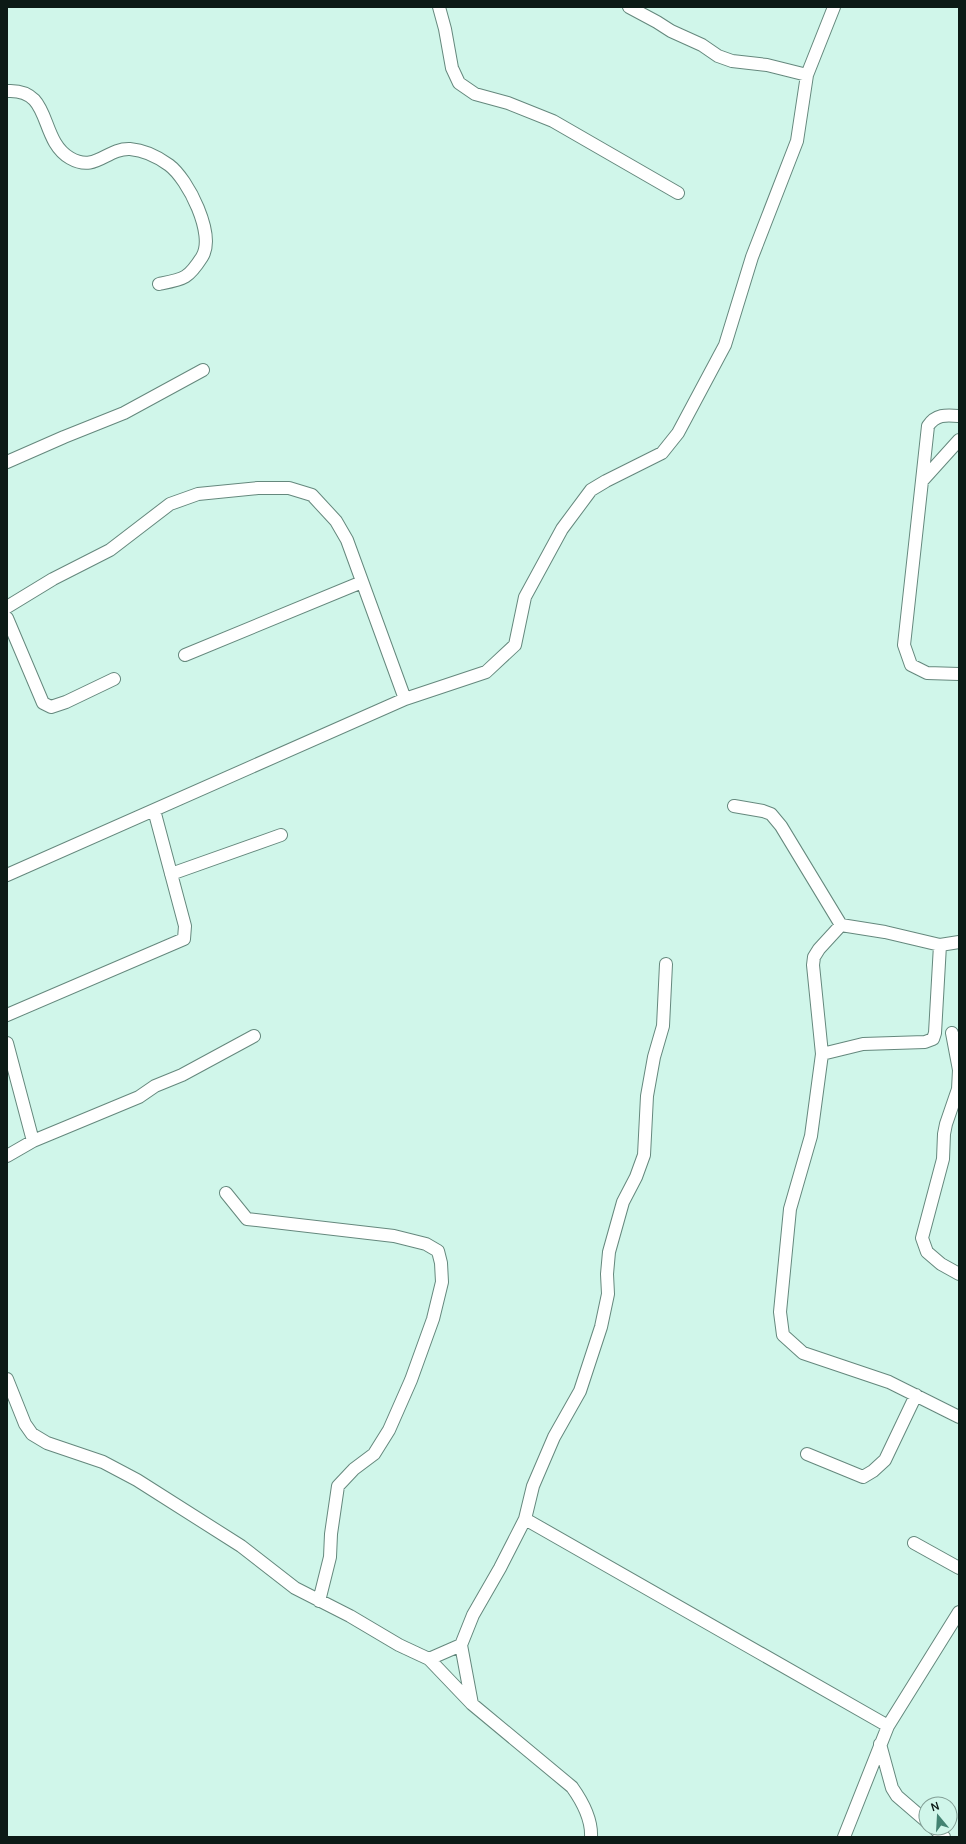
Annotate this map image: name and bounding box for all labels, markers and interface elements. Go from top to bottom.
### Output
north arrow [918,1796,958,1836]
text: N [929,1798,941,1814]

